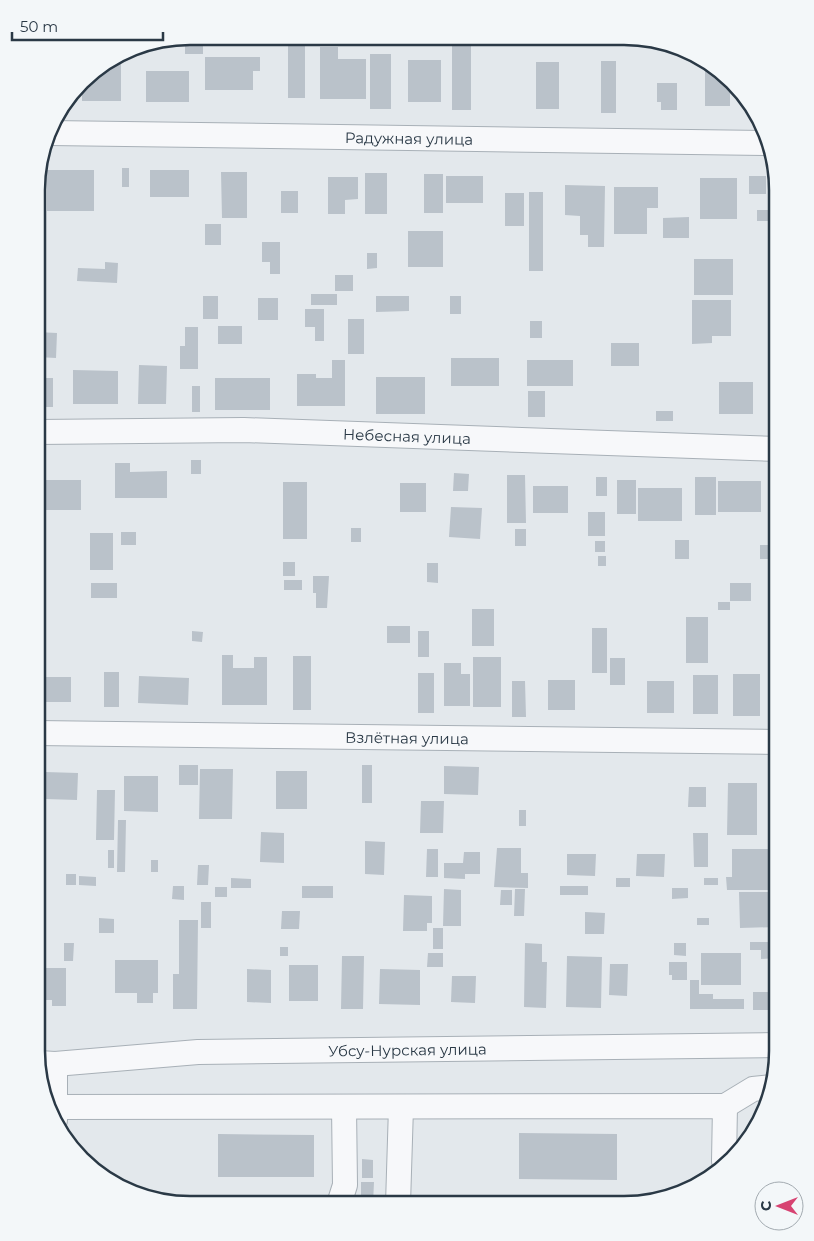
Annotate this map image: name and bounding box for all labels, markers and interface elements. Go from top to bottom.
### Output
scale bar [12,10,164,42]
text: 50 m [20,17,58,36]
street label: Радужная улица [345,128,473,148]
street label: Небесная улица [343,424,471,448]
street label: Взлётная улица [345,727,469,748]
street label: Убсу-Нурская улица [328,1039,487,1060]
north arrow [754,1181,804,1231]
text: С [757,1201,775,1211]

